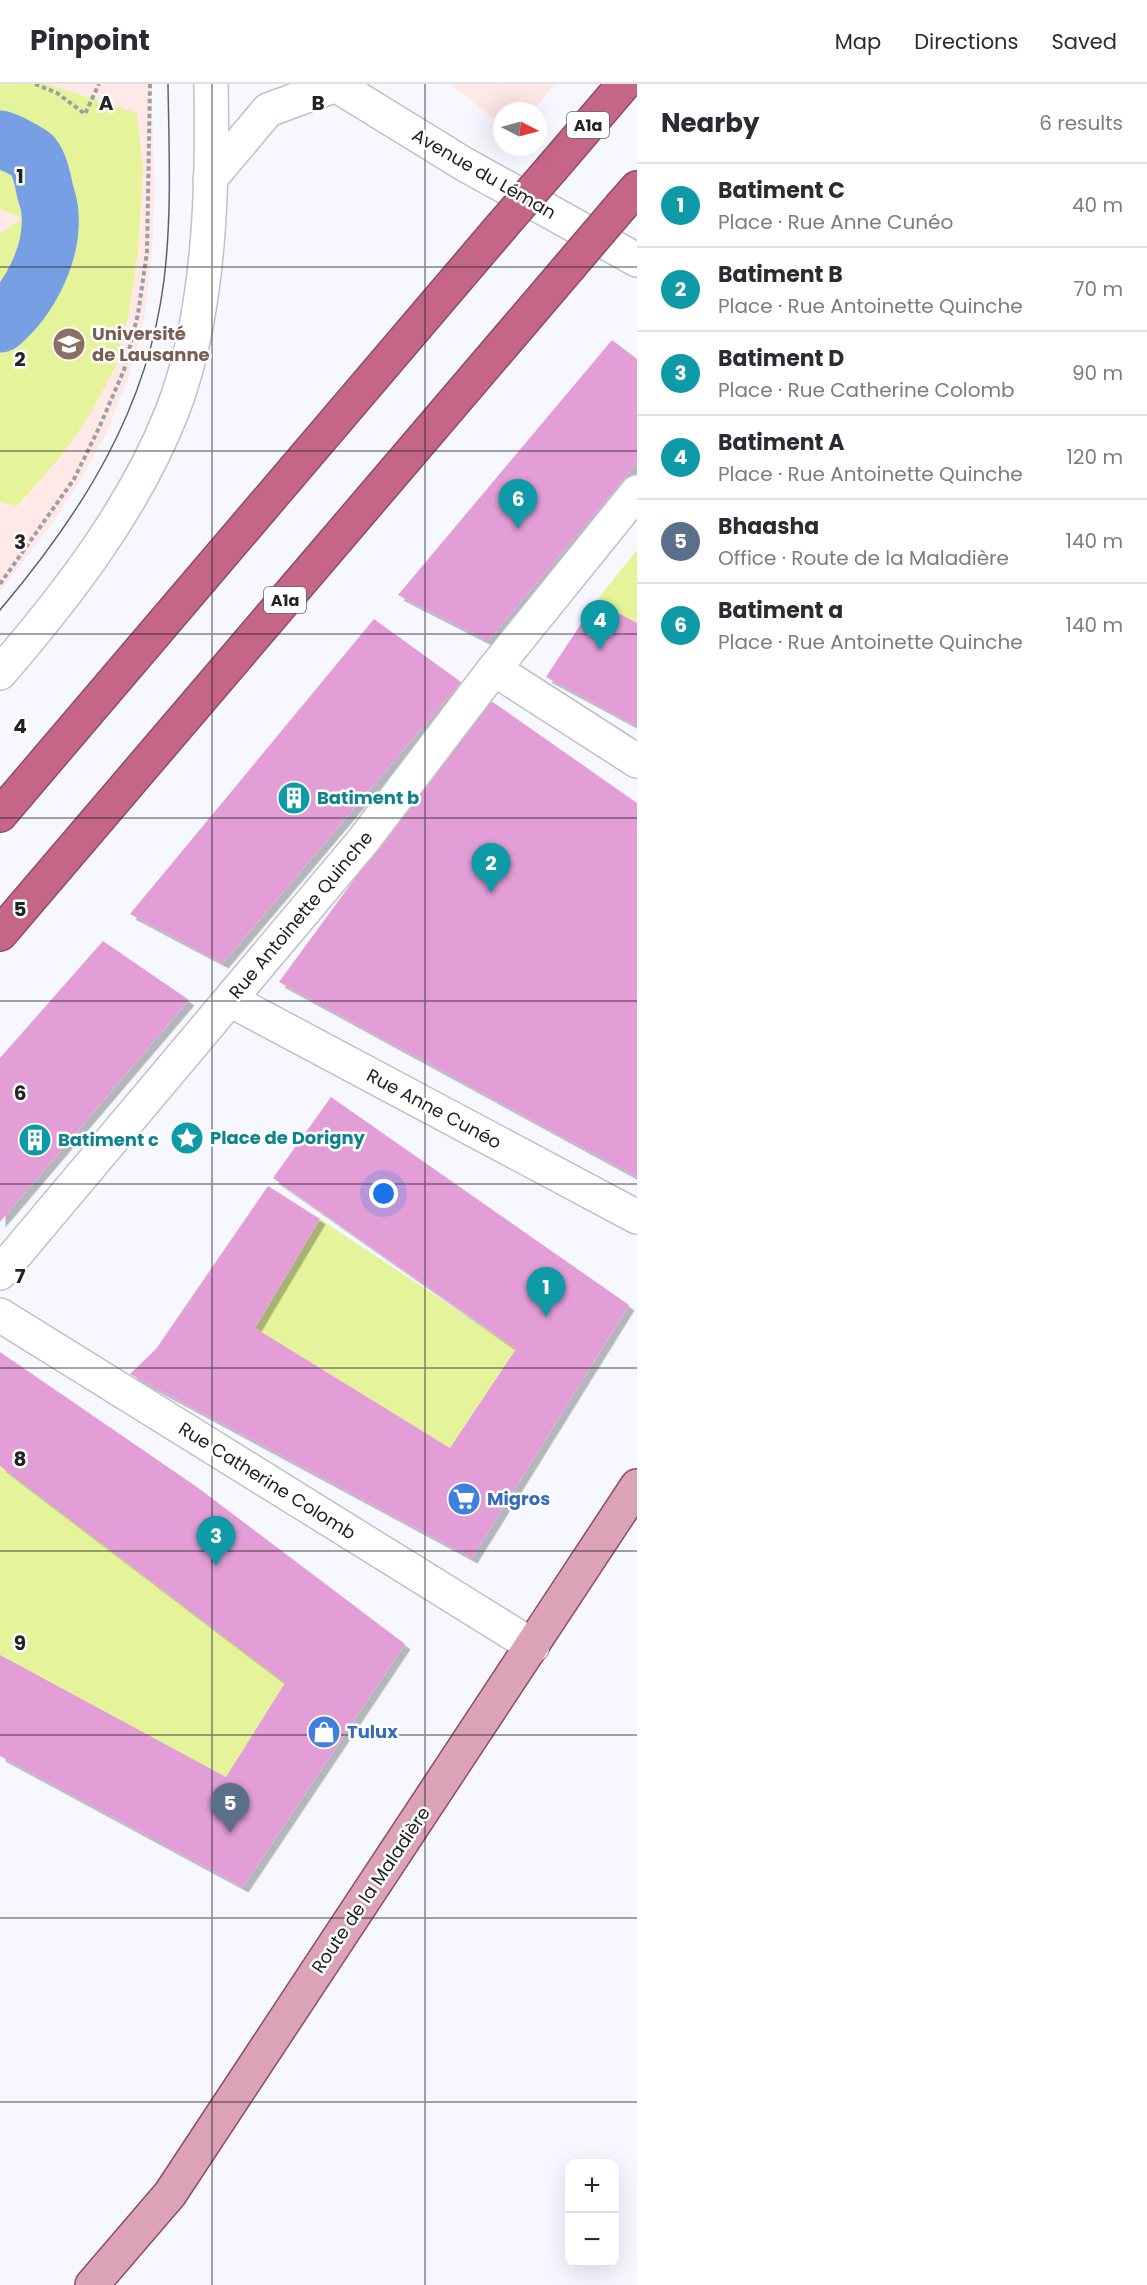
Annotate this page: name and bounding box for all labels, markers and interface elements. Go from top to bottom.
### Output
text: Pinpoint [30,21,150,60]
text: Map [835,27,881,56]
text: Directions [914,27,1018,56]
text: Saved [1051,27,1117,56]
text: A [99,89,114,117]
text: B [311,89,325,117]
north arrow [493,102,547,156]
text: Nearby [661,105,759,141]
text: 6 results [1039,109,1123,137]
road number: A1a [567,112,609,138]
street label: Avenue du Léman [408,122,561,225]
text: 1 [16,162,24,190]
text: Batiment C [718,175,845,206]
text: 1 [677,191,684,219]
text: 40 m [1072,191,1123,219]
text: Place · Rue Anne Cunéo [718,208,953,236]
text: Batiment B [718,259,843,290]
text: 2 [675,275,686,303]
text: 70 m [1074,275,1123,303]
text: Place · Rue Antoinette Quinche [718,292,1023,320]
place label: Université de Lausanne [92,321,210,367]
school or university icon: Université de Lausanne [51,326,87,362]
text: Batiment D [718,343,844,374]
text: 2 [14,345,26,373]
text: 3 [674,359,687,387]
text: 90 m [1072,359,1123,387]
text: Place · Rue Catherine Colomb [718,376,1015,404]
text: Batiment A [718,427,844,458]
text: 4 [674,443,687,471]
text: 120 m [1067,443,1123,471]
text: Place · Rue Antoinette Quinche [718,460,1023,488]
pin: 6 [498,480,538,529]
text: Bhaasha [718,511,819,542]
text: 5 [674,527,687,555]
text: 140 m [1066,527,1123,555]
text: 3 [14,528,26,556]
text: Office · Route de la Maladière [718,544,1009,572]
road number: A1a [264,587,306,613]
text: Batiment a [718,595,843,626]
pin: 4 [580,600,620,650]
text: 6 [674,611,687,639]
text: 140 m [1066,611,1123,639]
text: Place · Rue Antoinette Quinche [718,628,1023,656]
text: 4 [13,712,27,740]
building icon: Batiment b [276,780,312,816]
place label: Batiment b [317,785,419,810]
street label: Rue Antoinette Quinche [223,826,378,1004]
pin: 2 [472,844,510,893]
text: 5 [14,895,27,923]
street label: Rue Anne Cunéo [363,1063,506,1155]
text: 6 [14,1079,26,1107]
place icon: Place de Dorigny [169,1120,205,1156]
building icon: Batiment c [17,1122,53,1158]
place label: Place de Dorigny [210,1125,366,1150]
place label: Batiment c [58,1127,159,1152]
your location [369,1179,398,1208]
text: 7 [15,1262,26,1290]
pin: 1 [526,1268,566,1317]
street label: Rue Catherine Colomb [174,1416,361,1545]
text: 8 [14,1445,26,1473]
supermarket icon: Migros [446,1481,482,1517]
place label: Migros [487,1486,550,1511]
pin: 3 [196,1516,236,1566]
text: 9 [14,1629,26,1657]
shop icon: Tulux [306,1714,342,1750]
place label: Tulux [347,1719,398,1744]
pin: 5 [210,1784,250,1833]
street label: Route de la Maladière [305,1802,436,1978]
map controls [565,2159,619,2267]
button: + [565,2159,619,2213]
button: − [565,2213,619,2267]

